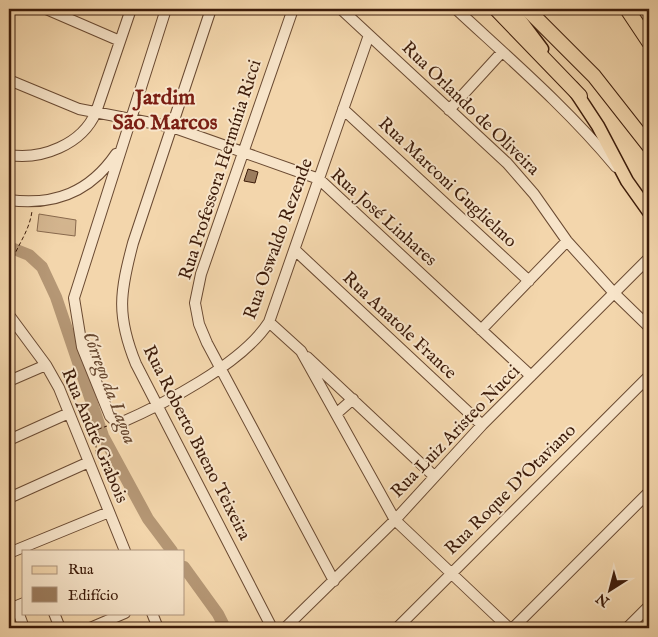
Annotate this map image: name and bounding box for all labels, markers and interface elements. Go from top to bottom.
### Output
street label: Rua Orlando de Oliveira [396,37,544,181]
street label: Rua Professora Hermínia Ricci [174,57,268,283]
district label: Jardim São Marcos [113,84,218,137]
street label: Rua Marconi Guglielmo [373,113,521,253]
street label: Rua Oswaldo Rezende [239,155,319,323]
street label: Rua José Linhares [325,164,441,272]
street label: Rua Anatole France [337,267,461,385]
water label: Córrego da Lagoa [77,328,141,448]
street label: Rua Roberto Bueno Teixeira [137,342,255,544]
street label: Rua Luiz Aristeo Nucci [386,360,526,503]
street label: Rua André Grabois [55,365,133,507]
street label: Rua Roque D'Otaviano [441,419,582,560]
legend [22,550,185,614]
text: Rua [68,560,94,579]
north arrow [586,564,636,614]
text: Edifício [68,586,118,605]
text: N [593,589,614,611]

